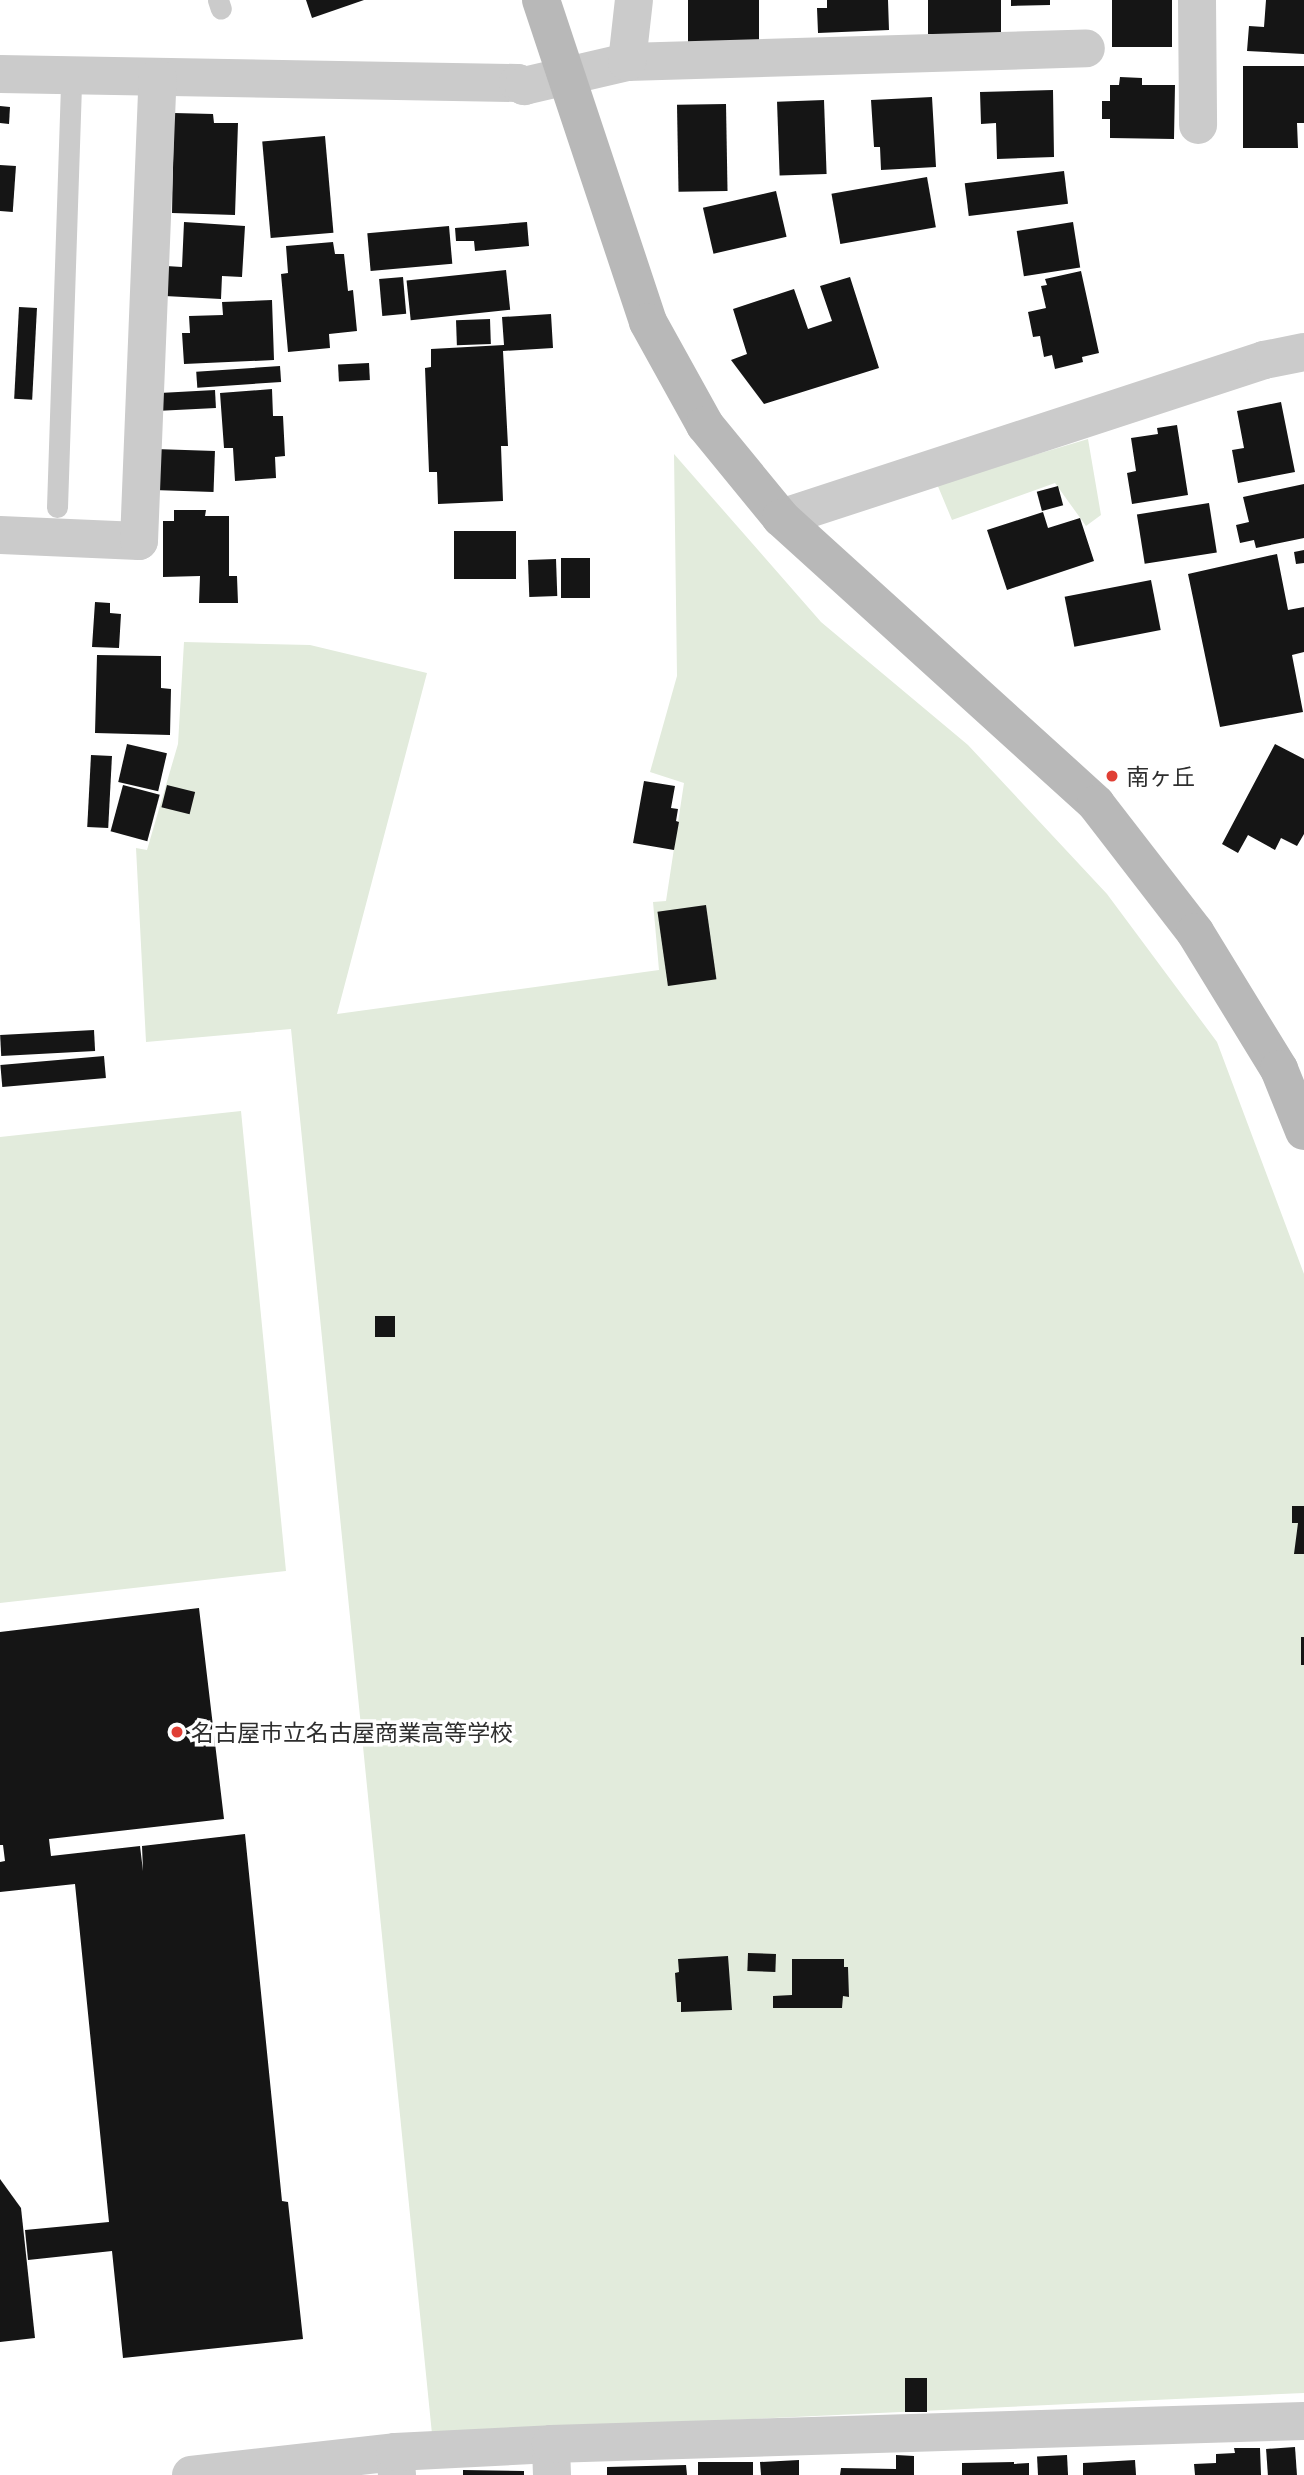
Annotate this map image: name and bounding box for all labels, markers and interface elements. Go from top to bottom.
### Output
place label: 南ヶ丘 [1126,762,1195,790]
marker: 南ヶ丘 [1104,768,1120,784]
place label: 名古屋市立名古屋商業高等学校 [191,1718,513,1746]
marker: 名古屋市立名古屋商業高等学校 [169,1724,185,1740]

